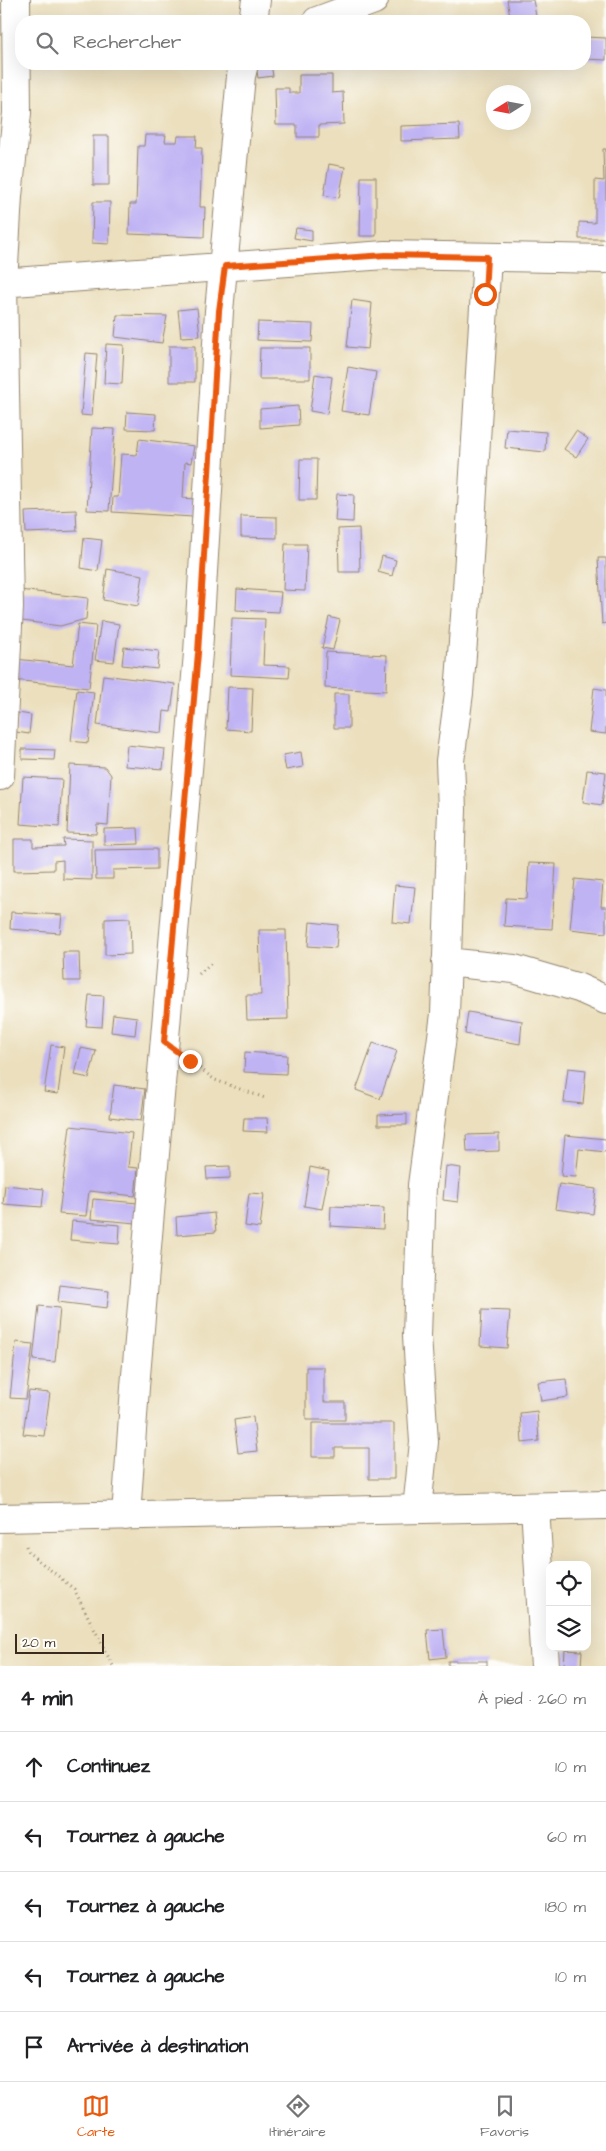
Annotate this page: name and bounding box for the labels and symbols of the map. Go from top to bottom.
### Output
north arrow [486,85,531,130]
route start [474,283,497,306]
route end [179,1050,202,1073]
scale bar [15,1631,104,1654]

